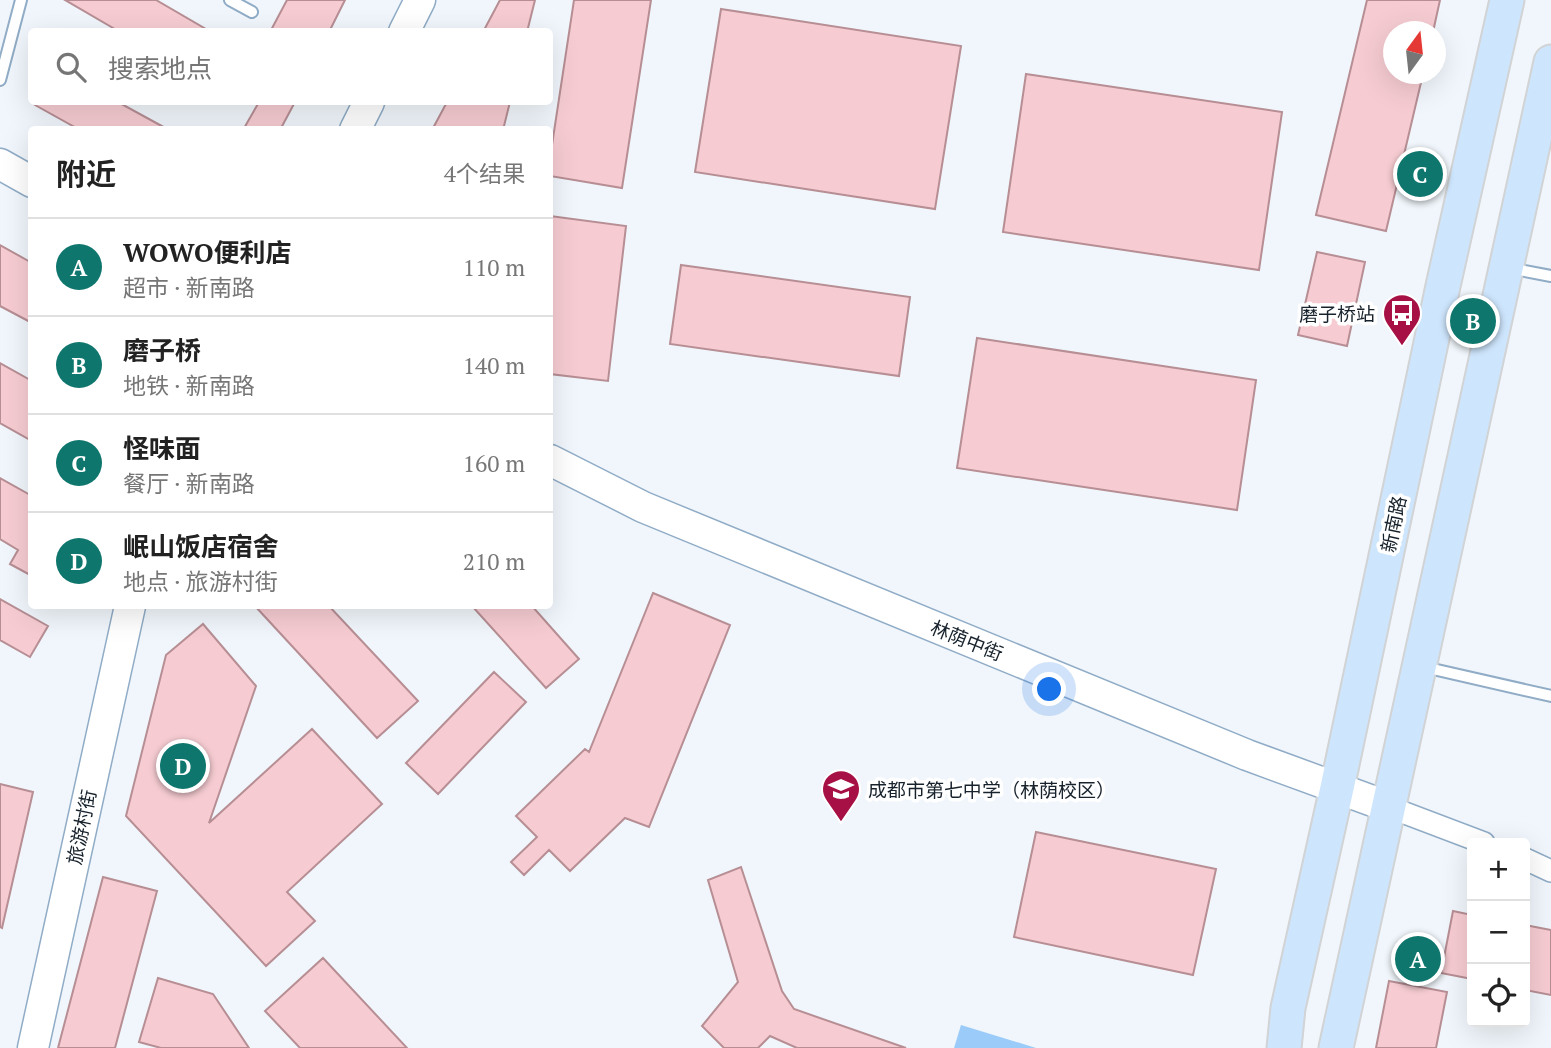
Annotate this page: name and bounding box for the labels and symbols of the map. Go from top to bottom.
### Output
north arrow [1383,21,1446,84]
pin: C [1397,148,1443,200]
bus stop icon: 磨子桥站 [1381,292,1423,347]
pin: B [1450,295,1496,347]
place label: 磨子桥站 [1299,301,1375,326]
street label: 新南路 [1375,494,1411,554]
street label: 林荫中街 [927,614,1007,666]
your location [1032,672,1066,706]
pin: D [160,740,206,792]
school or university icon: 成都市第七中学（林荫校区） [820,768,862,823]
place label: 成都市第七中学（林荫校区） [868,777,1115,802]
street label: 旅游村街 [61,787,101,867]
pin: A [1395,933,1441,985]

